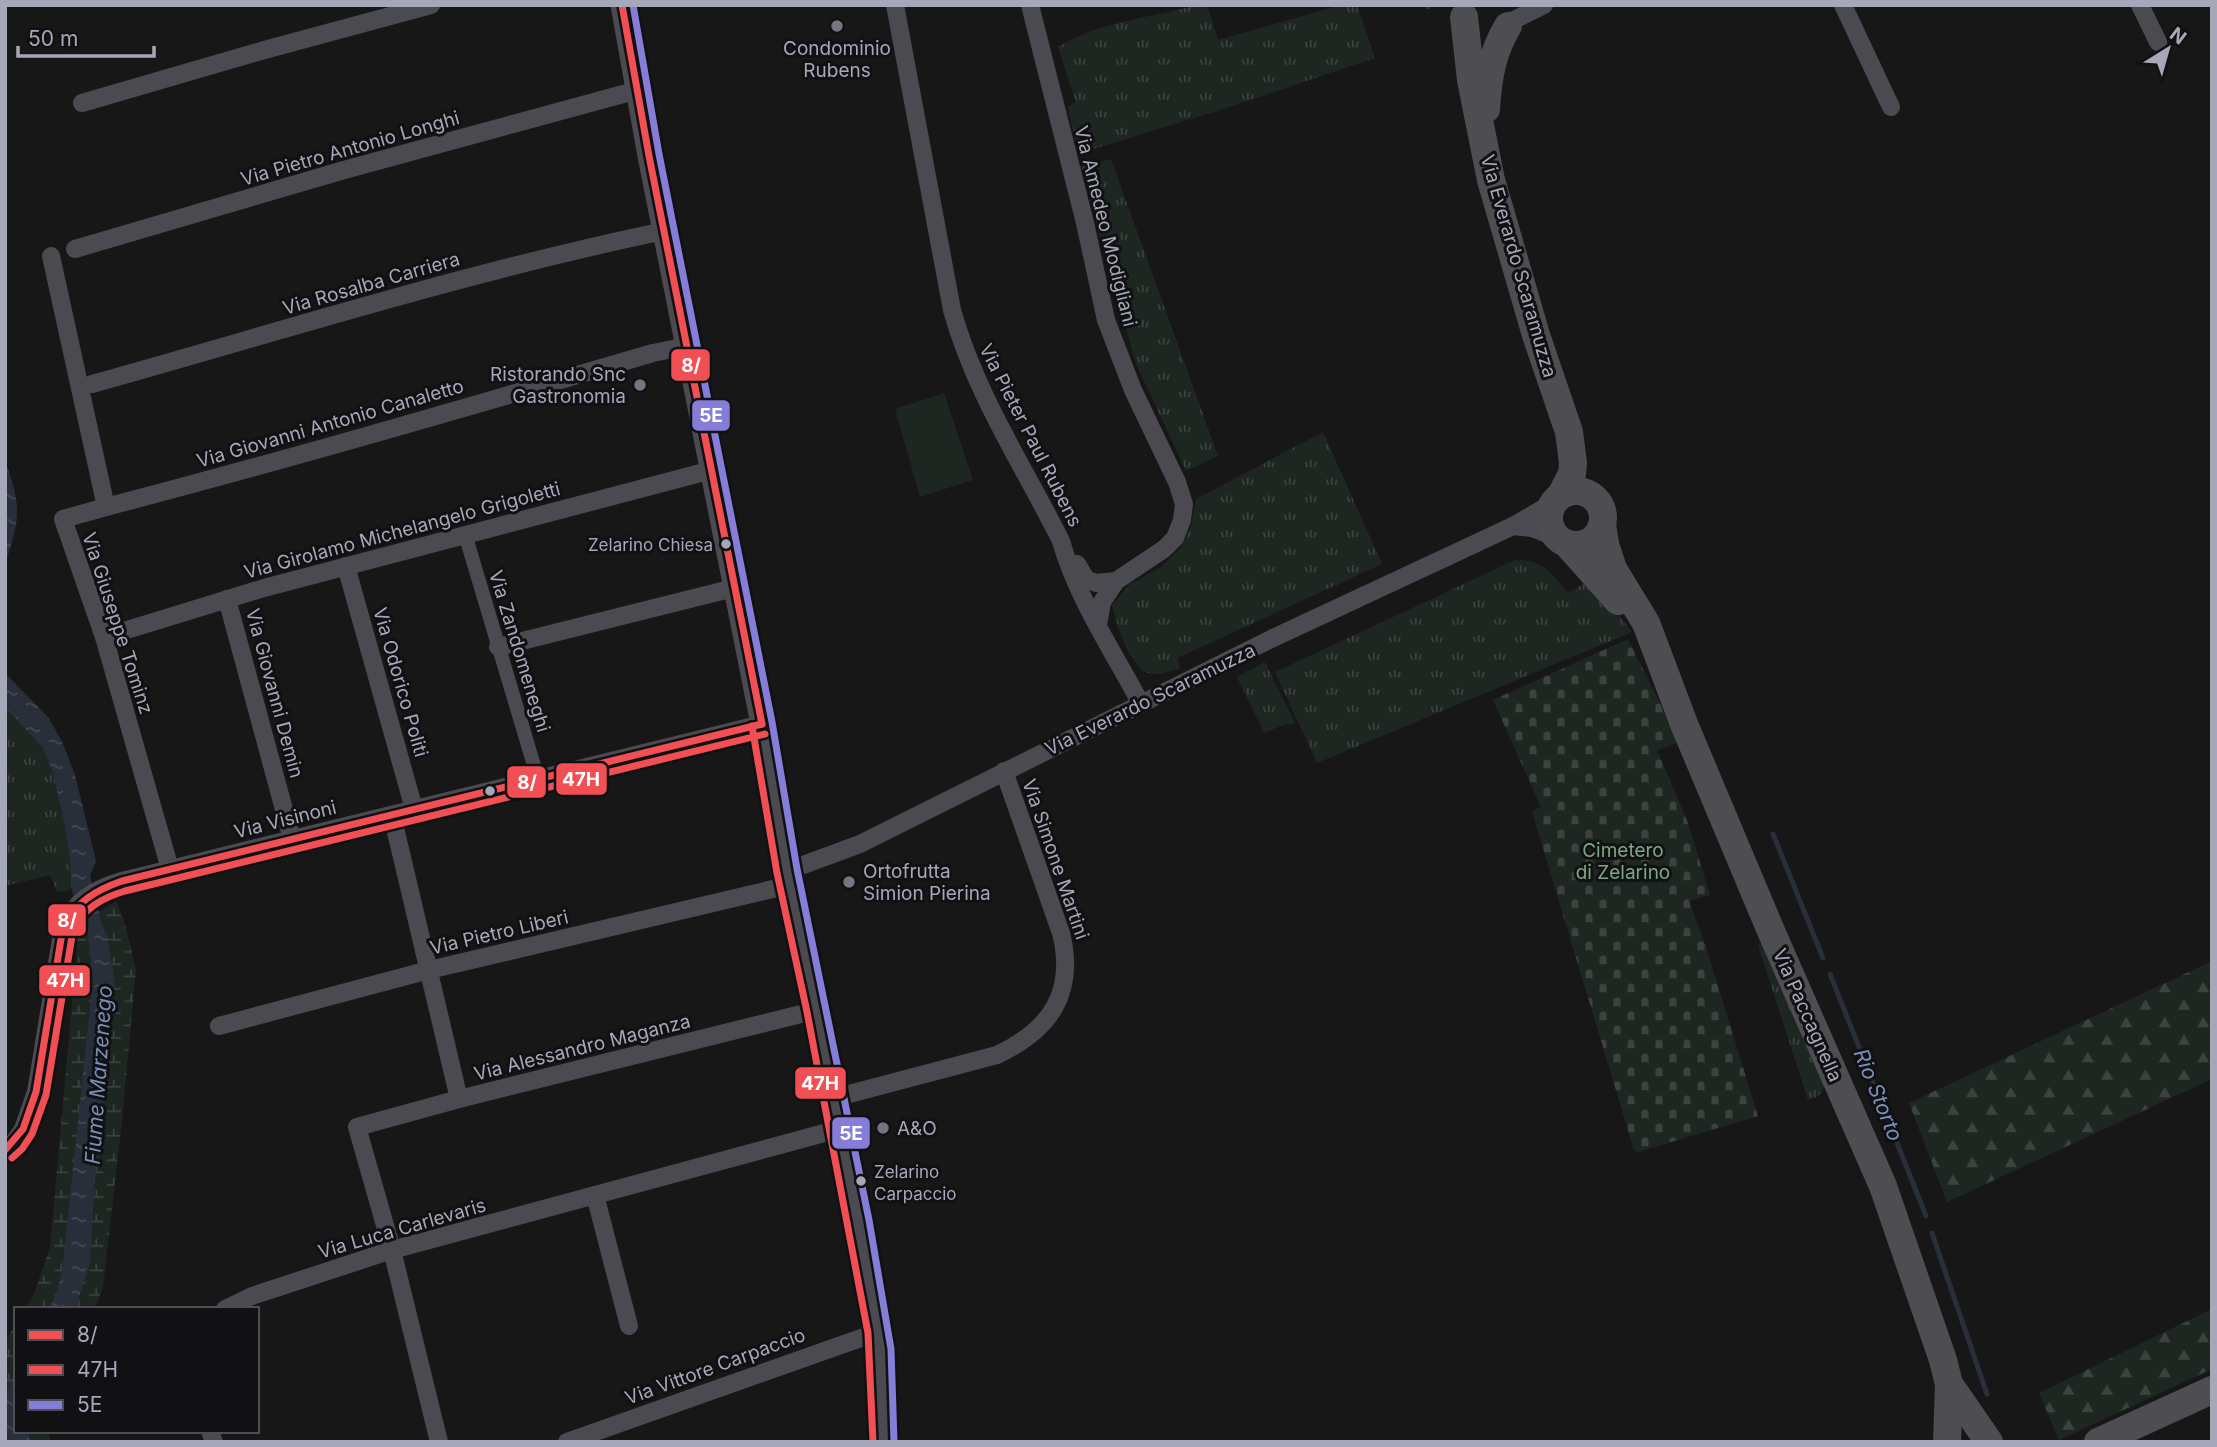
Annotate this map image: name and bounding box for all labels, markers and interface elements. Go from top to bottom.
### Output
scale bar [18,14,154,58]
north arrow [2133,14,2203,84]
marker: Condominio Rubens [829,18,845,34]
text: N [2165,22,2191,49]
text: 50 m [28,26,78,51]
place label: Condominio Rubens [783,37,891,82]
street label: Via Pietro Antonio Longhi [238,106,462,191]
street label: Via Amedeo Modigliani [1069,123,1142,329]
street label: Via Everardo Scaramuzza [1476,152,1561,380]
street label: Via Rosalba Carriera [280,247,462,320]
street label: Via Pieter Paul Rubens [974,340,1087,531]
line badge: 8/ [670,348,711,382]
text: 8/ [681,354,701,377]
place label: Ristorando Snc Gastronomia [490,363,626,408]
street label: Via Giovanni Antonio Canaletto [194,374,466,473]
marker: Ristorando Snc Gastronomia [632,377,648,393]
line badge: 5E [691,399,731,432]
text: 5E [699,404,723,427]
street label: Via Girolamo Michelangelo Grigoletti [242,477,563,584]
street label: Via Giuseppe Tominz [77,529,158,717]
place label: Zelarino Chiesa [588,535,713,555]
marker: Zelarino Chiesa [719,537,733,551]
street label: Via Zandomeneghi [484,567,555,735]
street label: Via Odorico Politi [368,605,433,760]
street label: Via Giovanni Demin [241,606,308,780]
street label: Via Everardo Scaramuzza [1041,639,1259,760]
line badge: 47H [555,762,608,796]
line badge: 8/ [506,765,547,799]
text: 47H [562,768,600,791]
text: 8/ [517,771,537,794]
street label: Via Simone Martini [1017,776,1094,942]
unlabelled marker [483,784,497,798]
street label: Via Visinoni [232,796,339,843]
park label: Cimetero di Zelarino [1576,839,1670,884]
place label: Ortofrutta Simion Pierina [863,860,991,905]
marker: Ortofrutta Simion Pierina [841,874,857,890]
line badge: 8/ [47,903,87,937]
street label: Via Pietro Liberi [428,905,571,960]
text: 8/ [57,909,77,932]
street label: Via Paccagnella [1768,945,1847,1085]
line badge: 47H [38,964,91,997]
text: 47H [46,969,84,992]
water label: Fiume Marzenego [80,985,117,1165]
street label: Via Alessandro Maganza [472,1009,693,1086]
water label: Rio Storto [1849,1045,1908,1145]
line badge: 47H [794,1066,847,1100]
text: 47H [801,1072,839,1095]
line badge: 5E [831,1116,871,1150]
place label: A&O [897,1117,937,1140]
marker: A&O [875,1120,891,1136]
text: 5E [839,1122,863,1145]
place label: Zelarino Carpaccio [874,1162,957,1204]
marker: Zelarino Carpaccio [854,1174,868,1188]
street label: Via Luca Carlevaris [316,1194,489,1263]
legend [14,1307,259,1433]
text: 8/ [77,1322,98,1347]
street label: Via Vittore Carpaccio [622,1323,808,1410]
text: 47H [77,1357,118,1382]
text: 5E [77,1392,102,1417]

